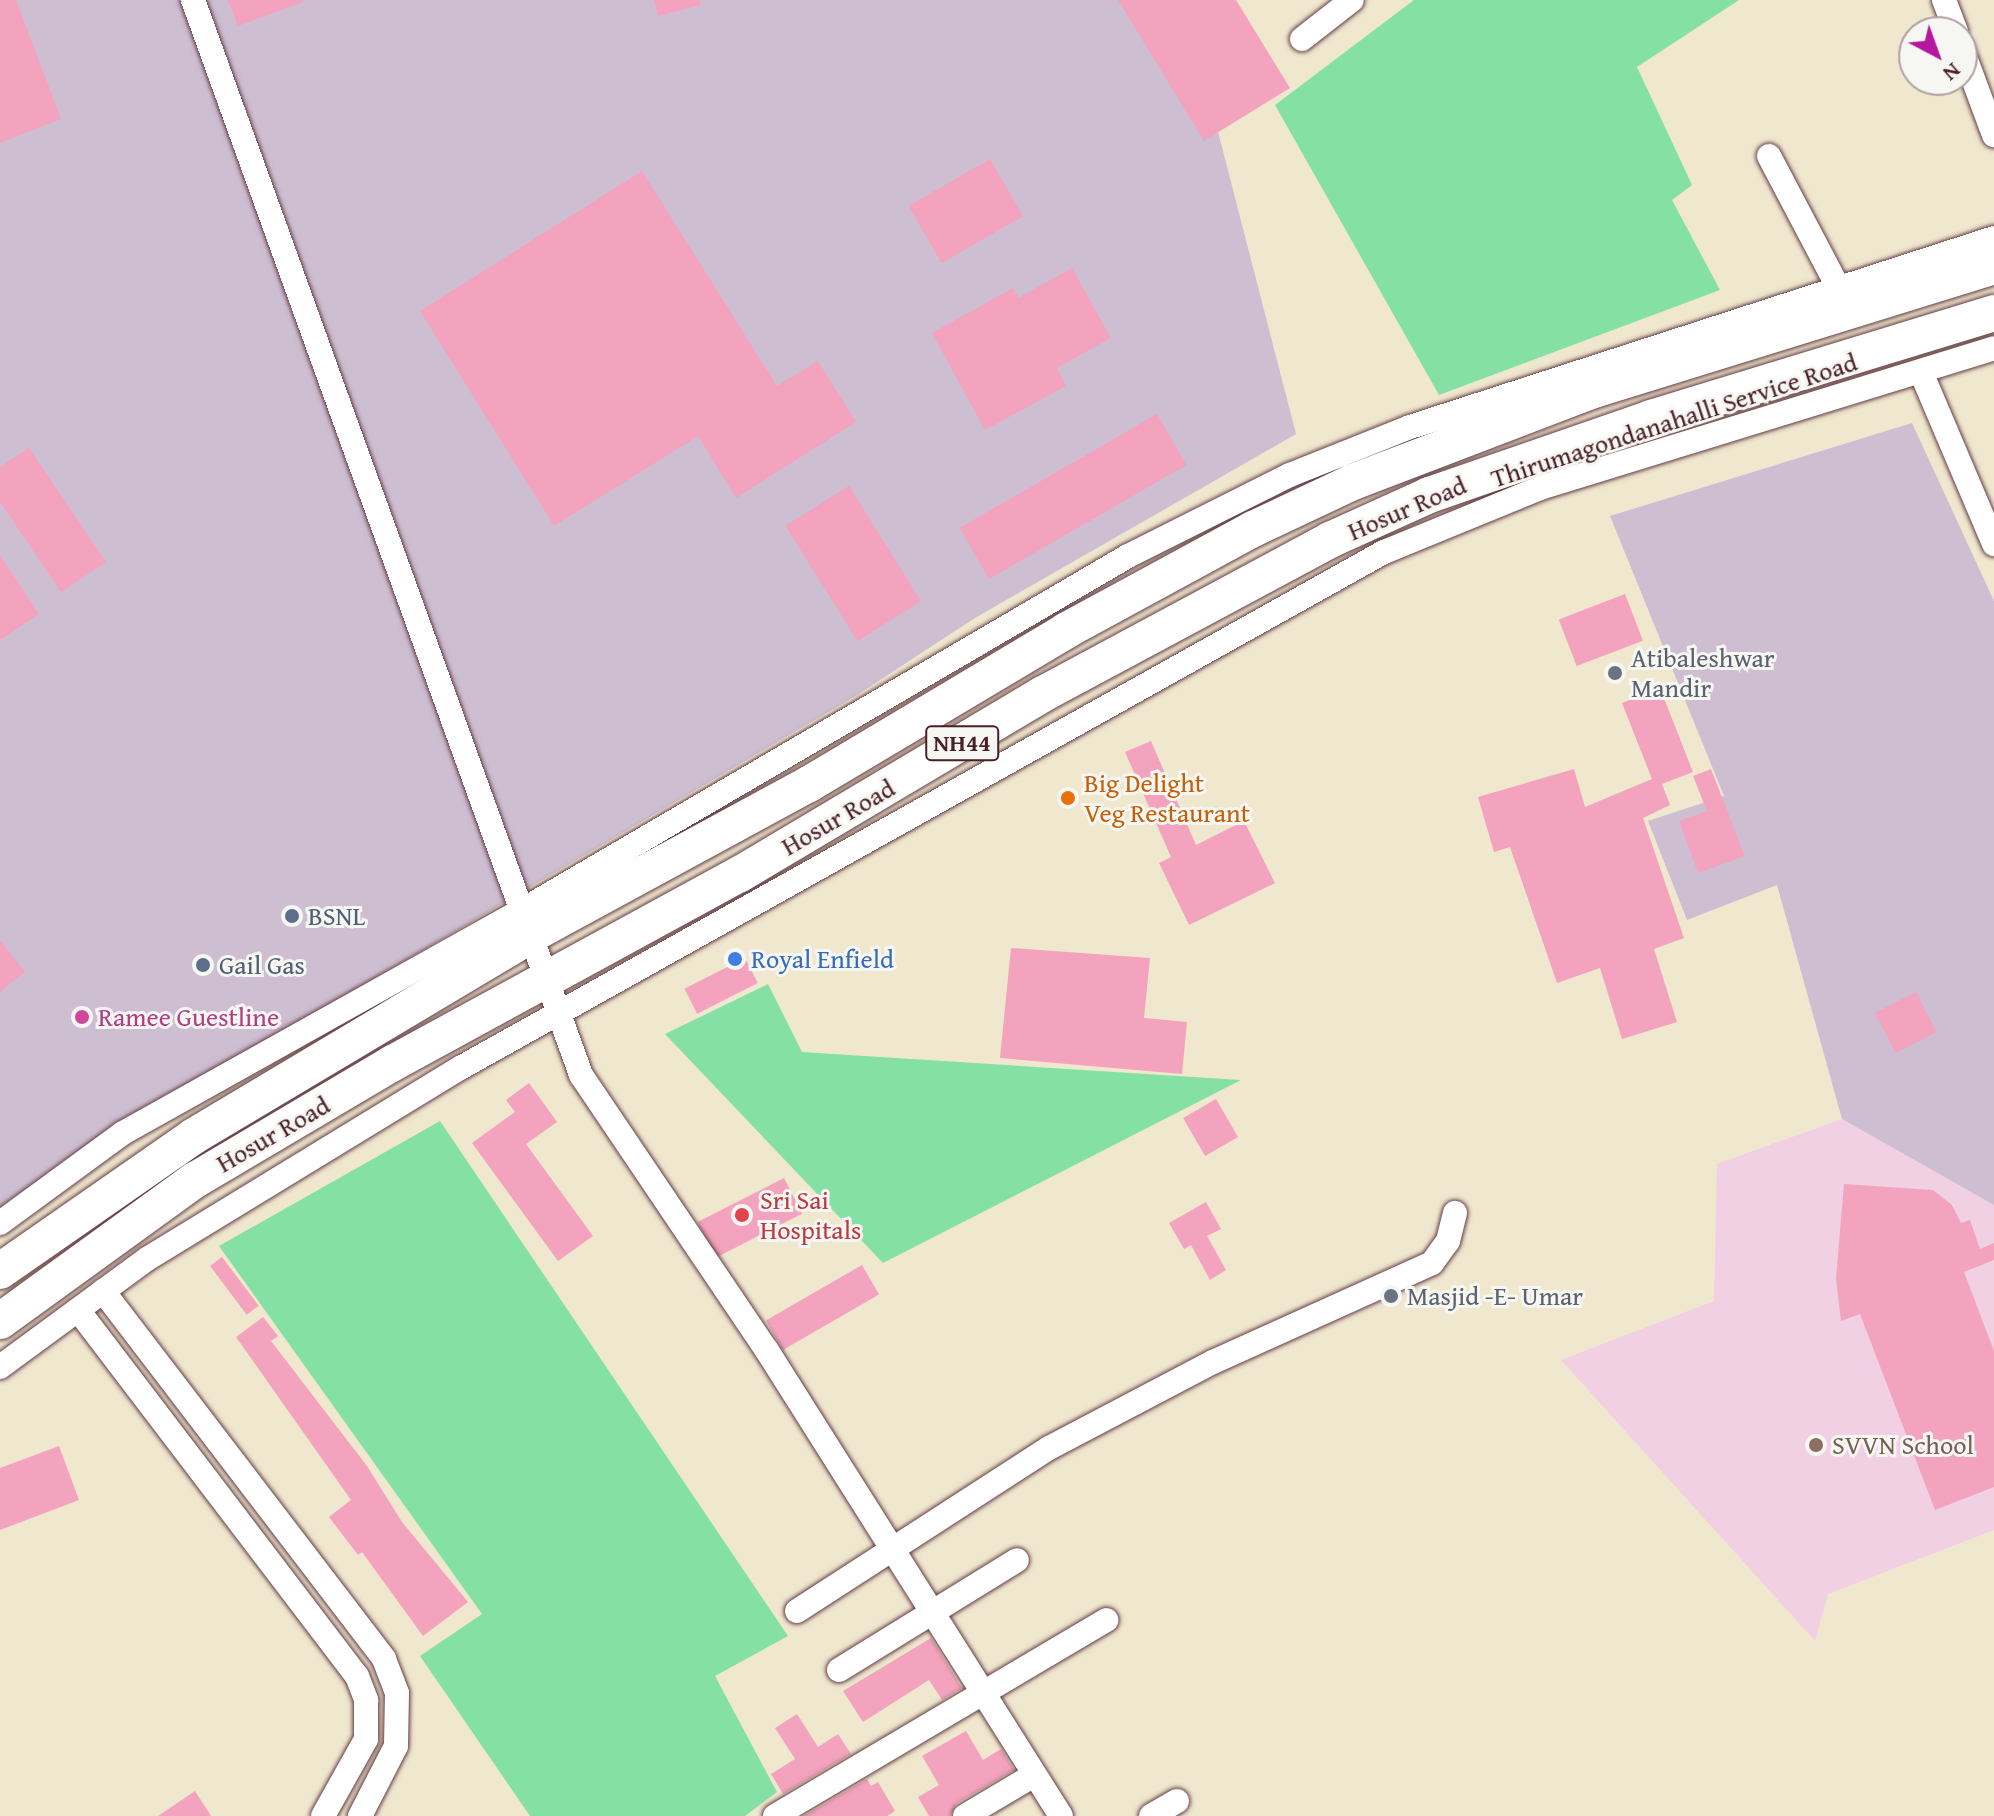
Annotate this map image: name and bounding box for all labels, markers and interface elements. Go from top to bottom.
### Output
north arrow [1898,16,1978,96]
text: N [1936,56,1968,90]
street label: Thirumagondanahalli Service Road [1487,346,1861,494]
street label: Hosur Road [1343,469,1471,547]
place label: Atibaleshwar Mandir [1631,642,1774,704]
marker: Atibaleshwar Mandir [1606,664,1624,682]
road number: NH44 [924,723,1000,763]
place label: Big Delight Veg Restaurant [1084,767,1250,828]
street label: Hosur Road [776,772,900,862]
marker: Big Delight Veg Restaurant [1059,789,1077,807]
place label: BSNL [308,900,365,932]
marker: BSNL [283,907,301,925]
place label: Royal Enfield [751,943,894,975]
place label: Gail Gas [219,949,305,981]
marker: Royal Enfield [726,950,744,968]
marker: Gail Gas [194,956,212,974]
place label: Ramee Guestline [98,1001,279,1033]
marker: Ramee Guestline [73,1008,91,1026]
street label: Hosur Road [211,1089,335,1179]
place label: Sri Sai Hospitals [760,1184,861,1246]
marker: Sri Sai Hospitals [731,1204,753,1226]
place label: Masjid -E- Umar [1407,1280,1583,1312]
marker: Masjid -E- Umar [1382,1287,1400,1305]
place label: SVVN School [1832,1429,1974,1461]
marker: SVVN School [1807,1436,1825,1454]

